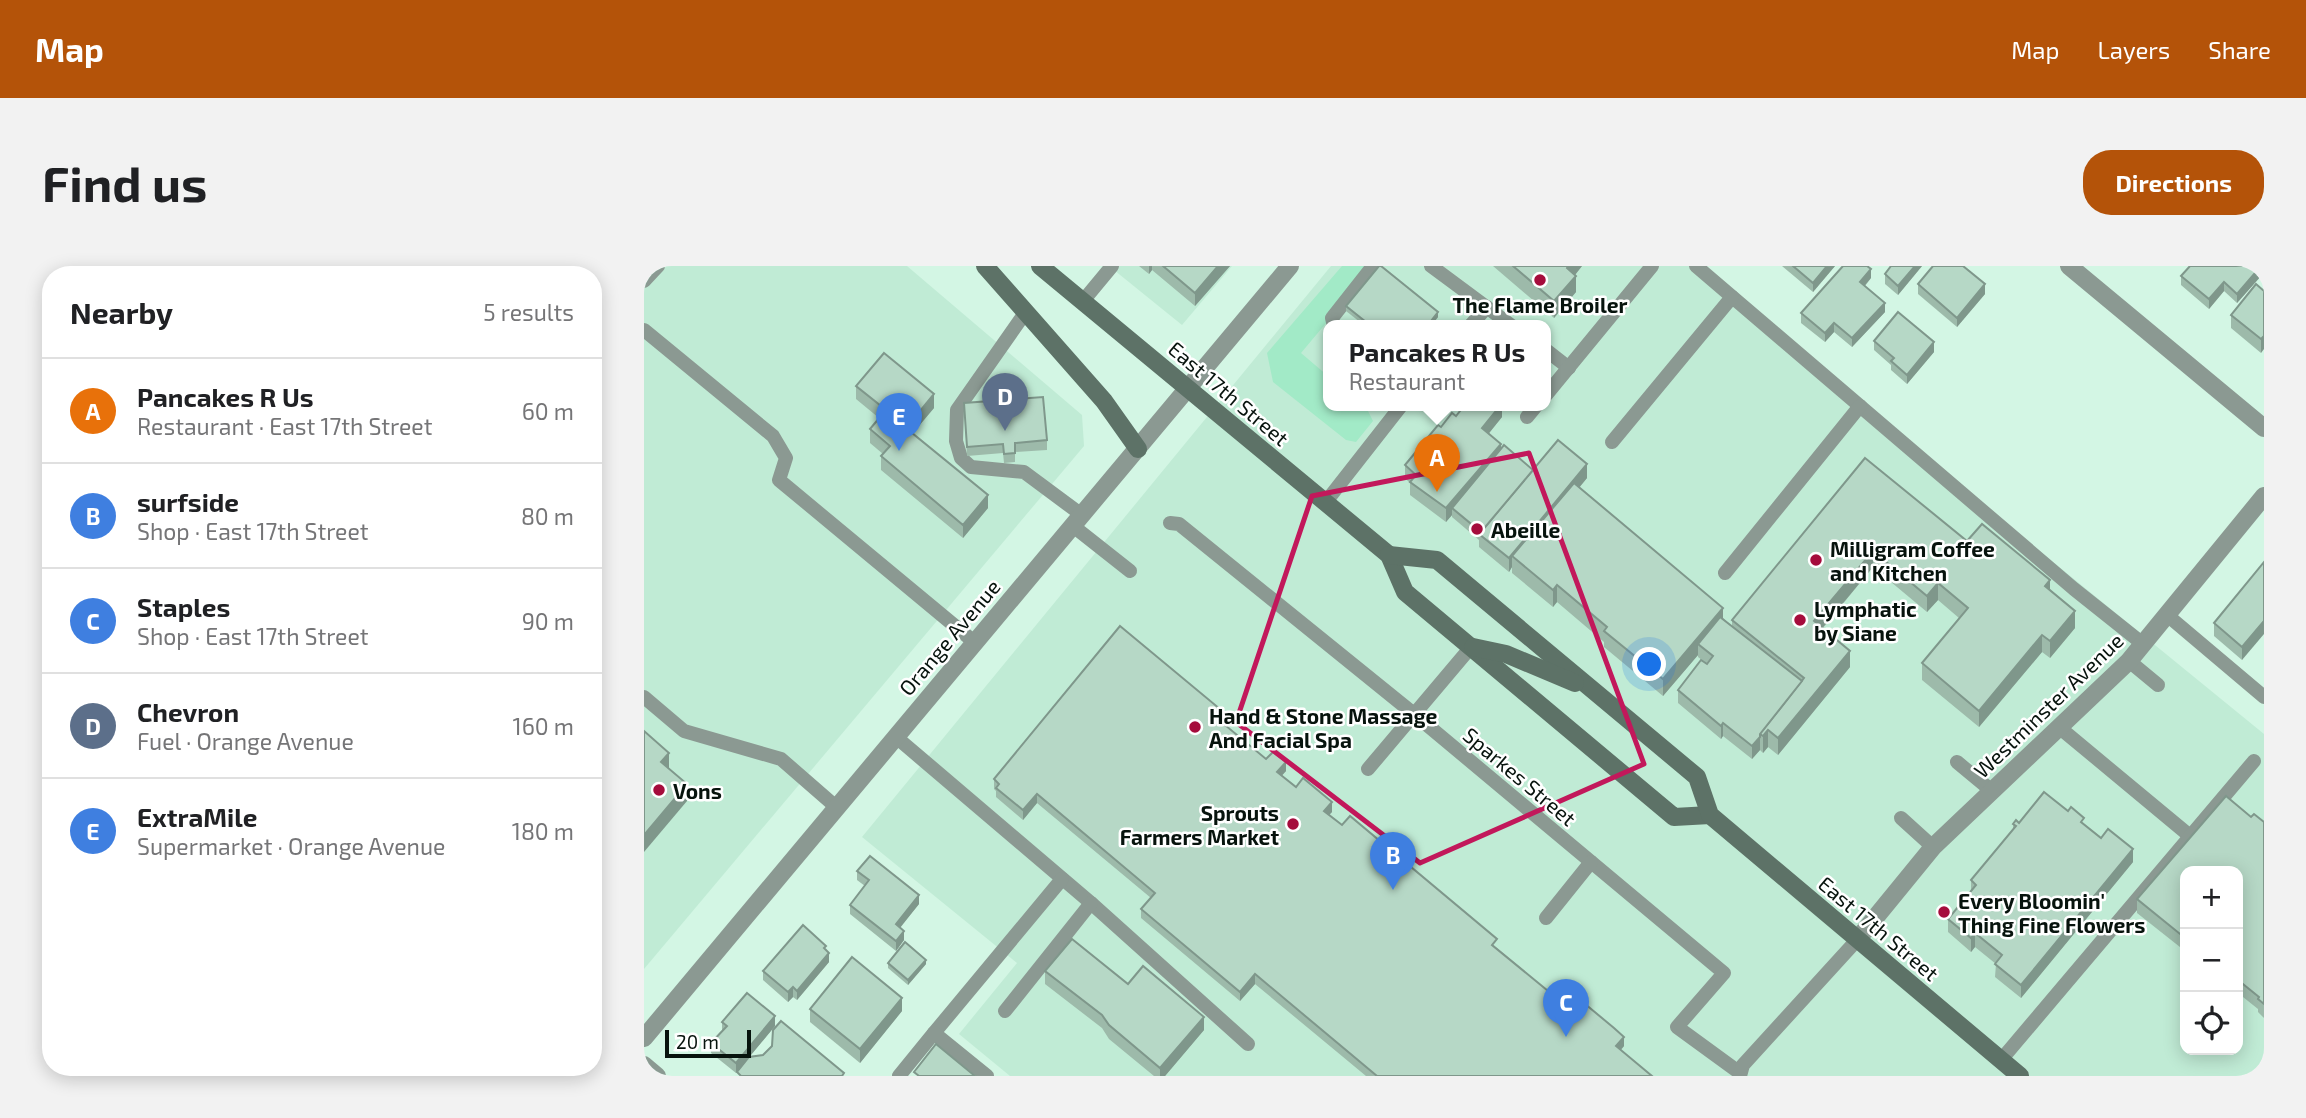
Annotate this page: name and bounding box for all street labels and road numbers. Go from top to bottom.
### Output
street label: East 17th Street [1164,336,1294,450]
street label: Orange Avenue [893,574,1005,700]
street label: Westminster Avenue [1968,627,2128,783]
street label: Sparkes Street [1459,722,1581,830]
street label: East 17th Street [1814,871,1944,985]

